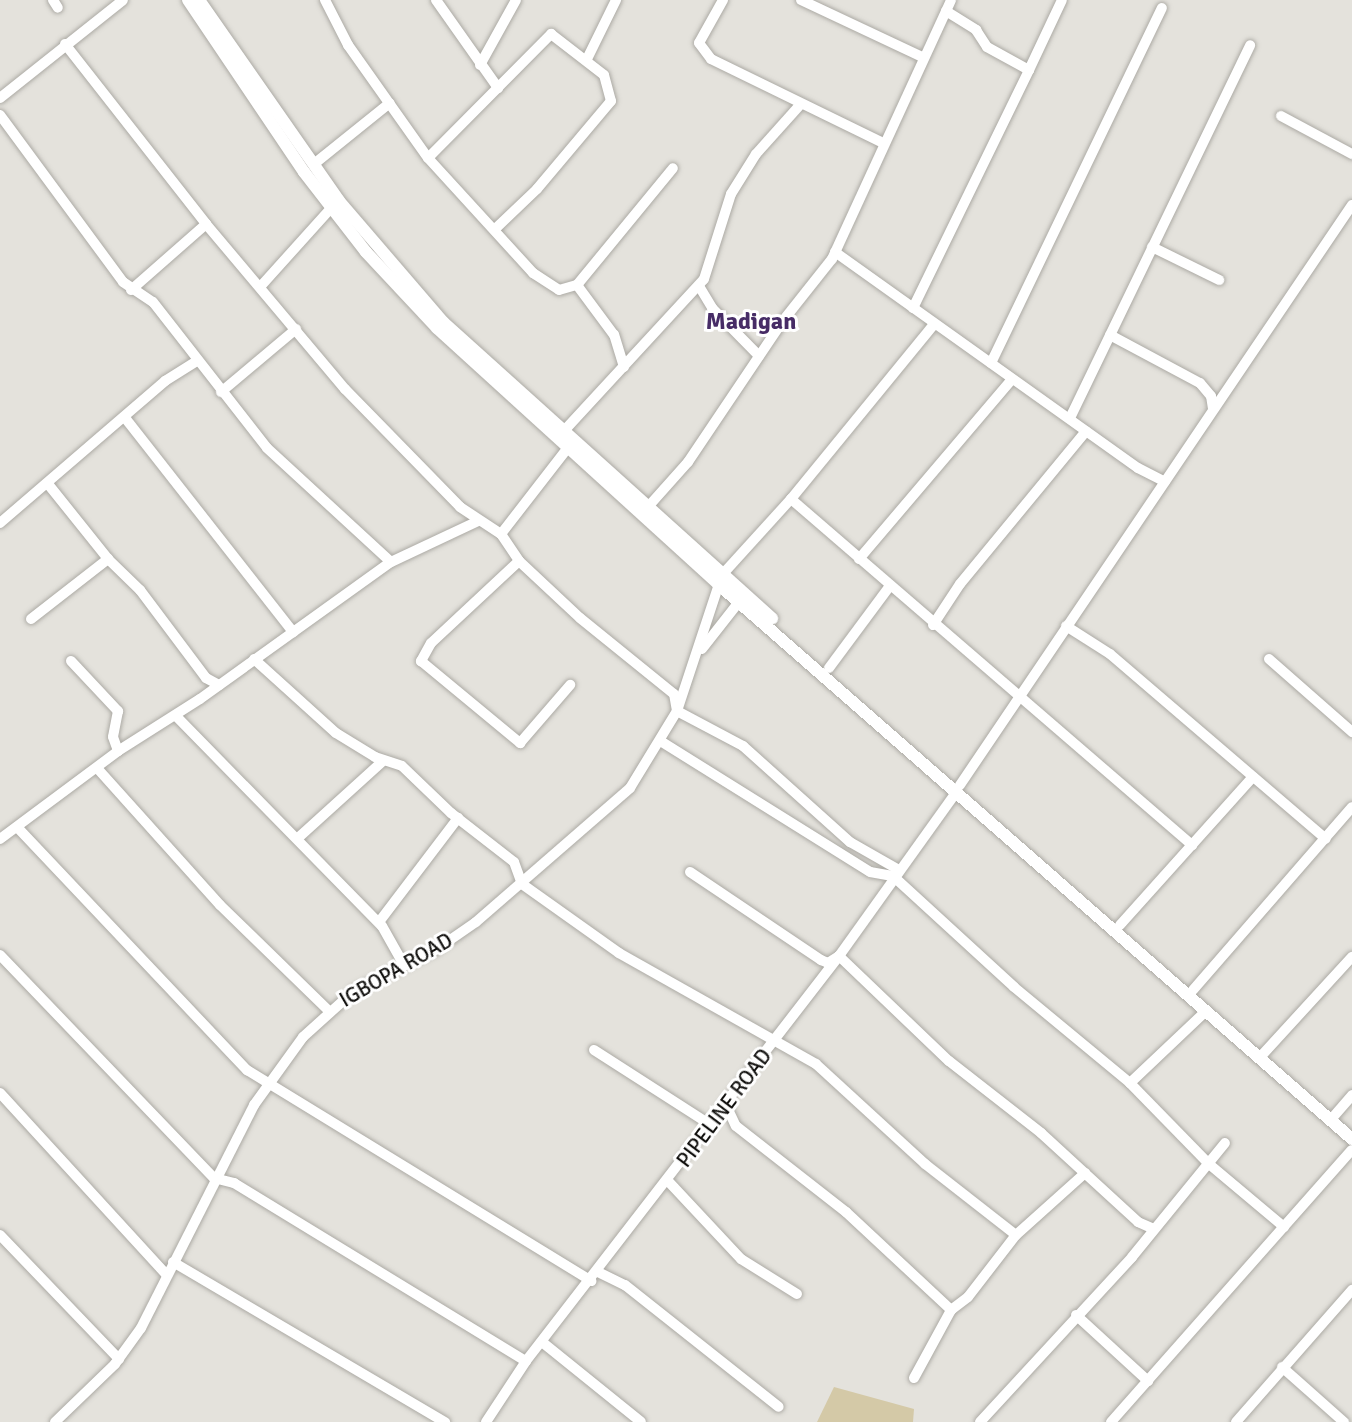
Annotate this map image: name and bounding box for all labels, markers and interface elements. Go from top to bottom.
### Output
district label: Madigan [706,308,796,336]
street label: IGBOPA ROAD [335,927,457,1013]
street label: PIPELINE ROAD [671,1044,777,1172]

